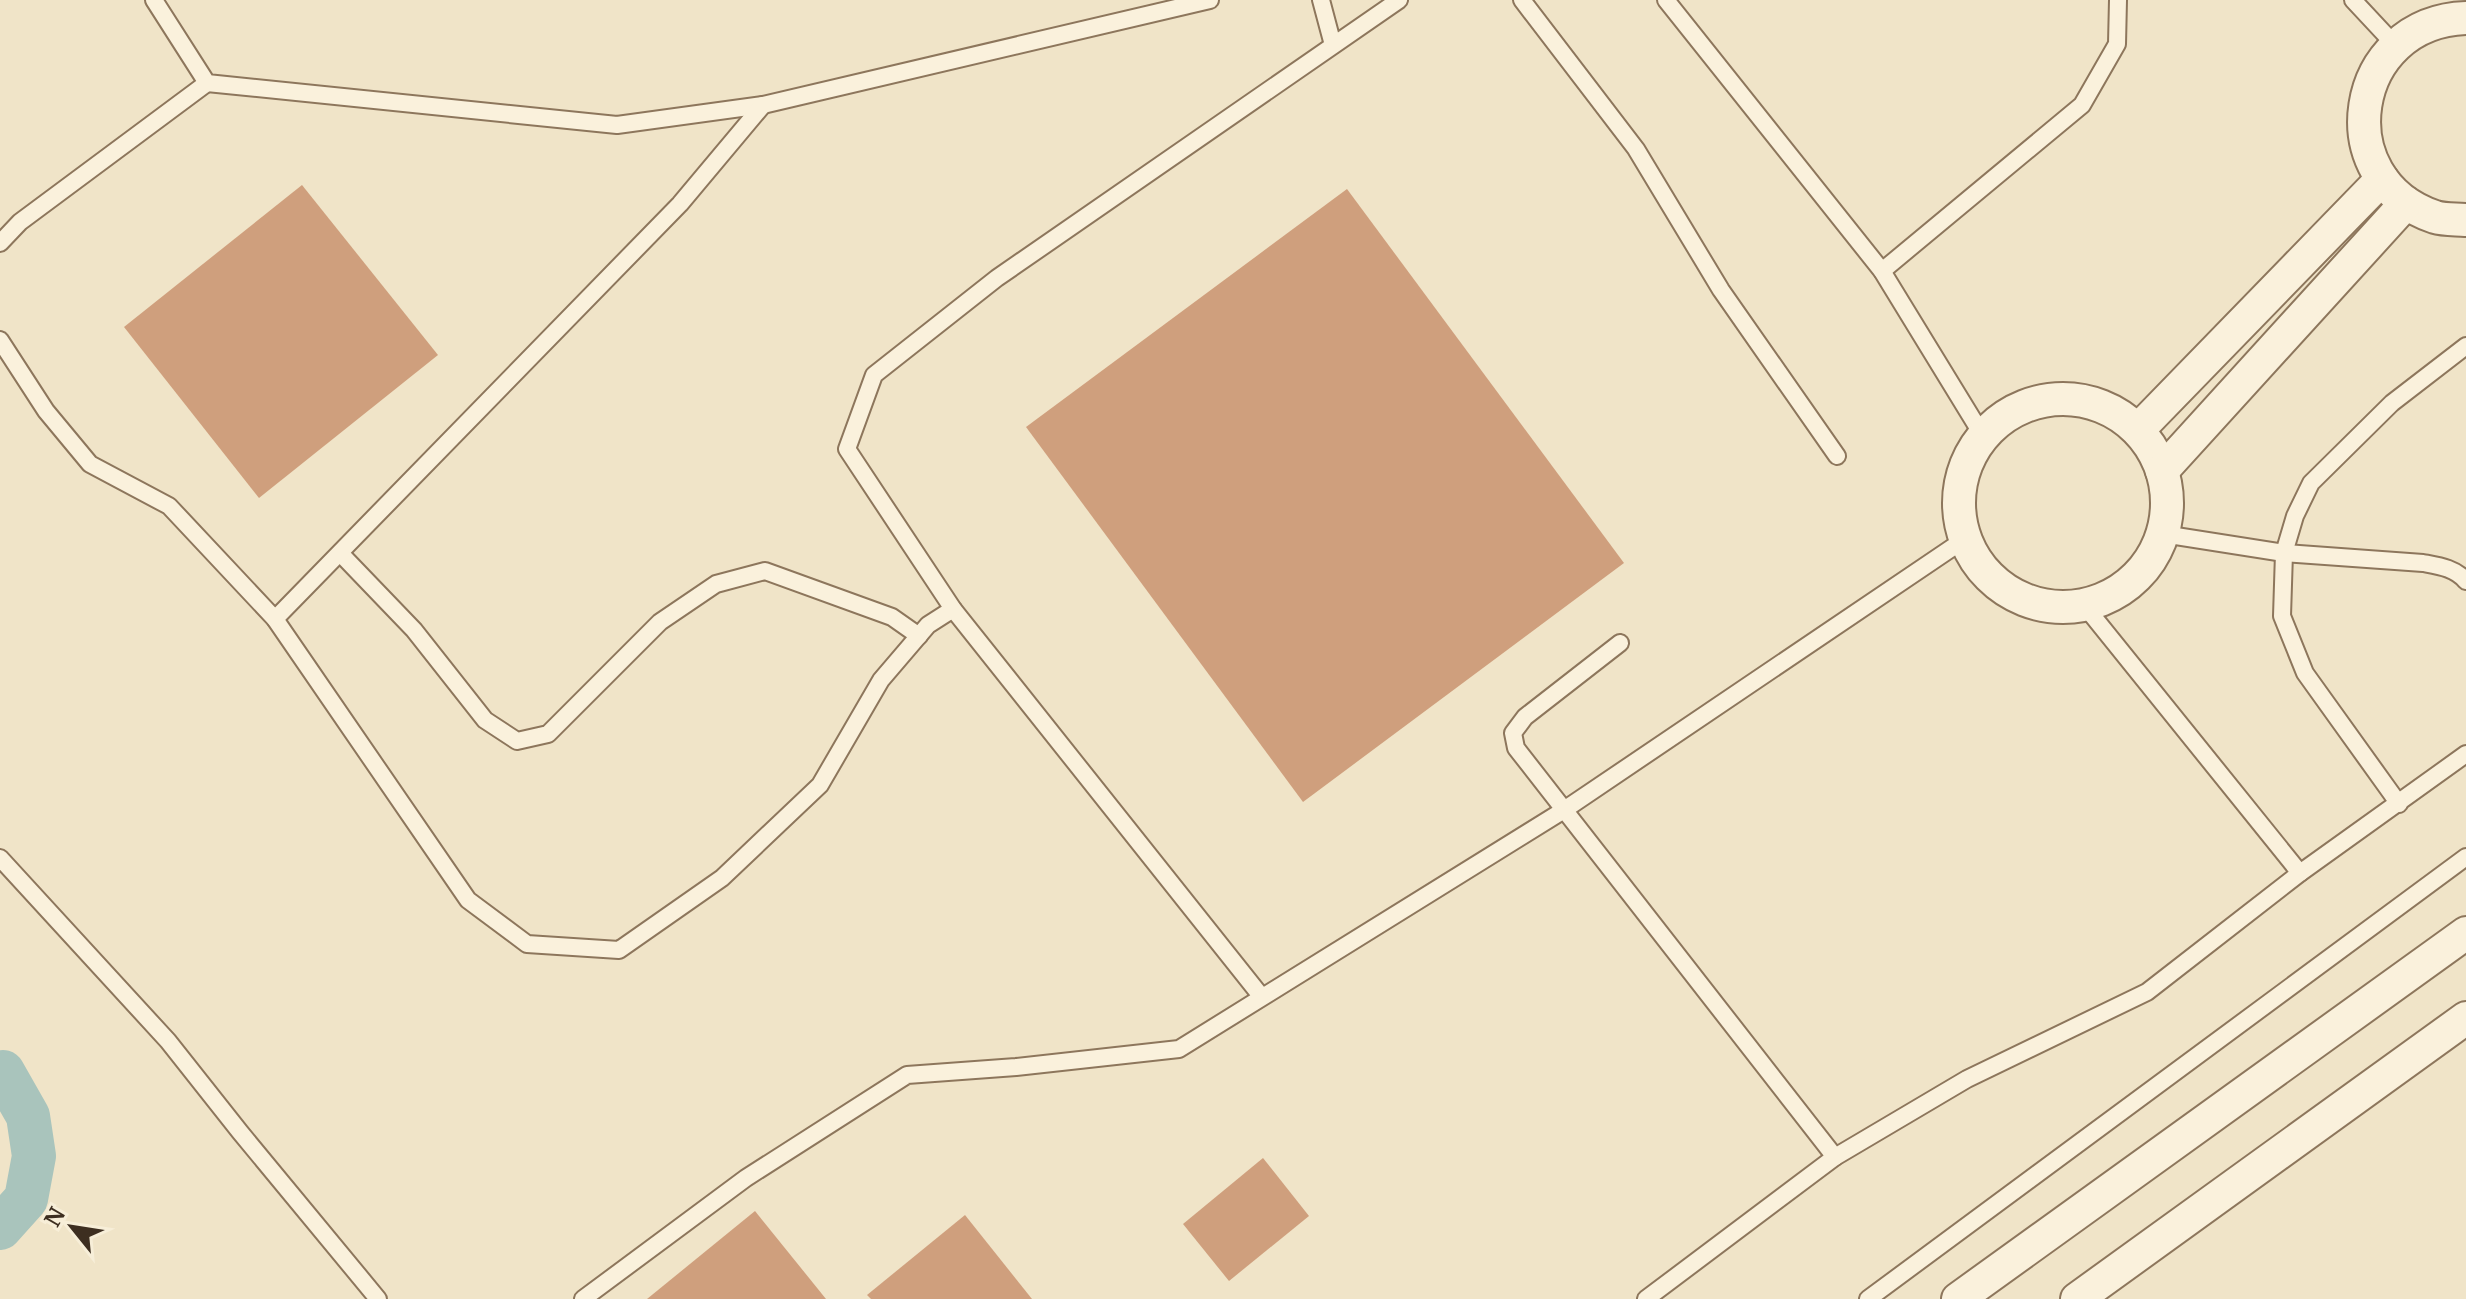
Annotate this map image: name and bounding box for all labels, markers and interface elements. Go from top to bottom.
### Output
north arrow [32,1187,112,1267]
text: N [38,1202,71,1232]

